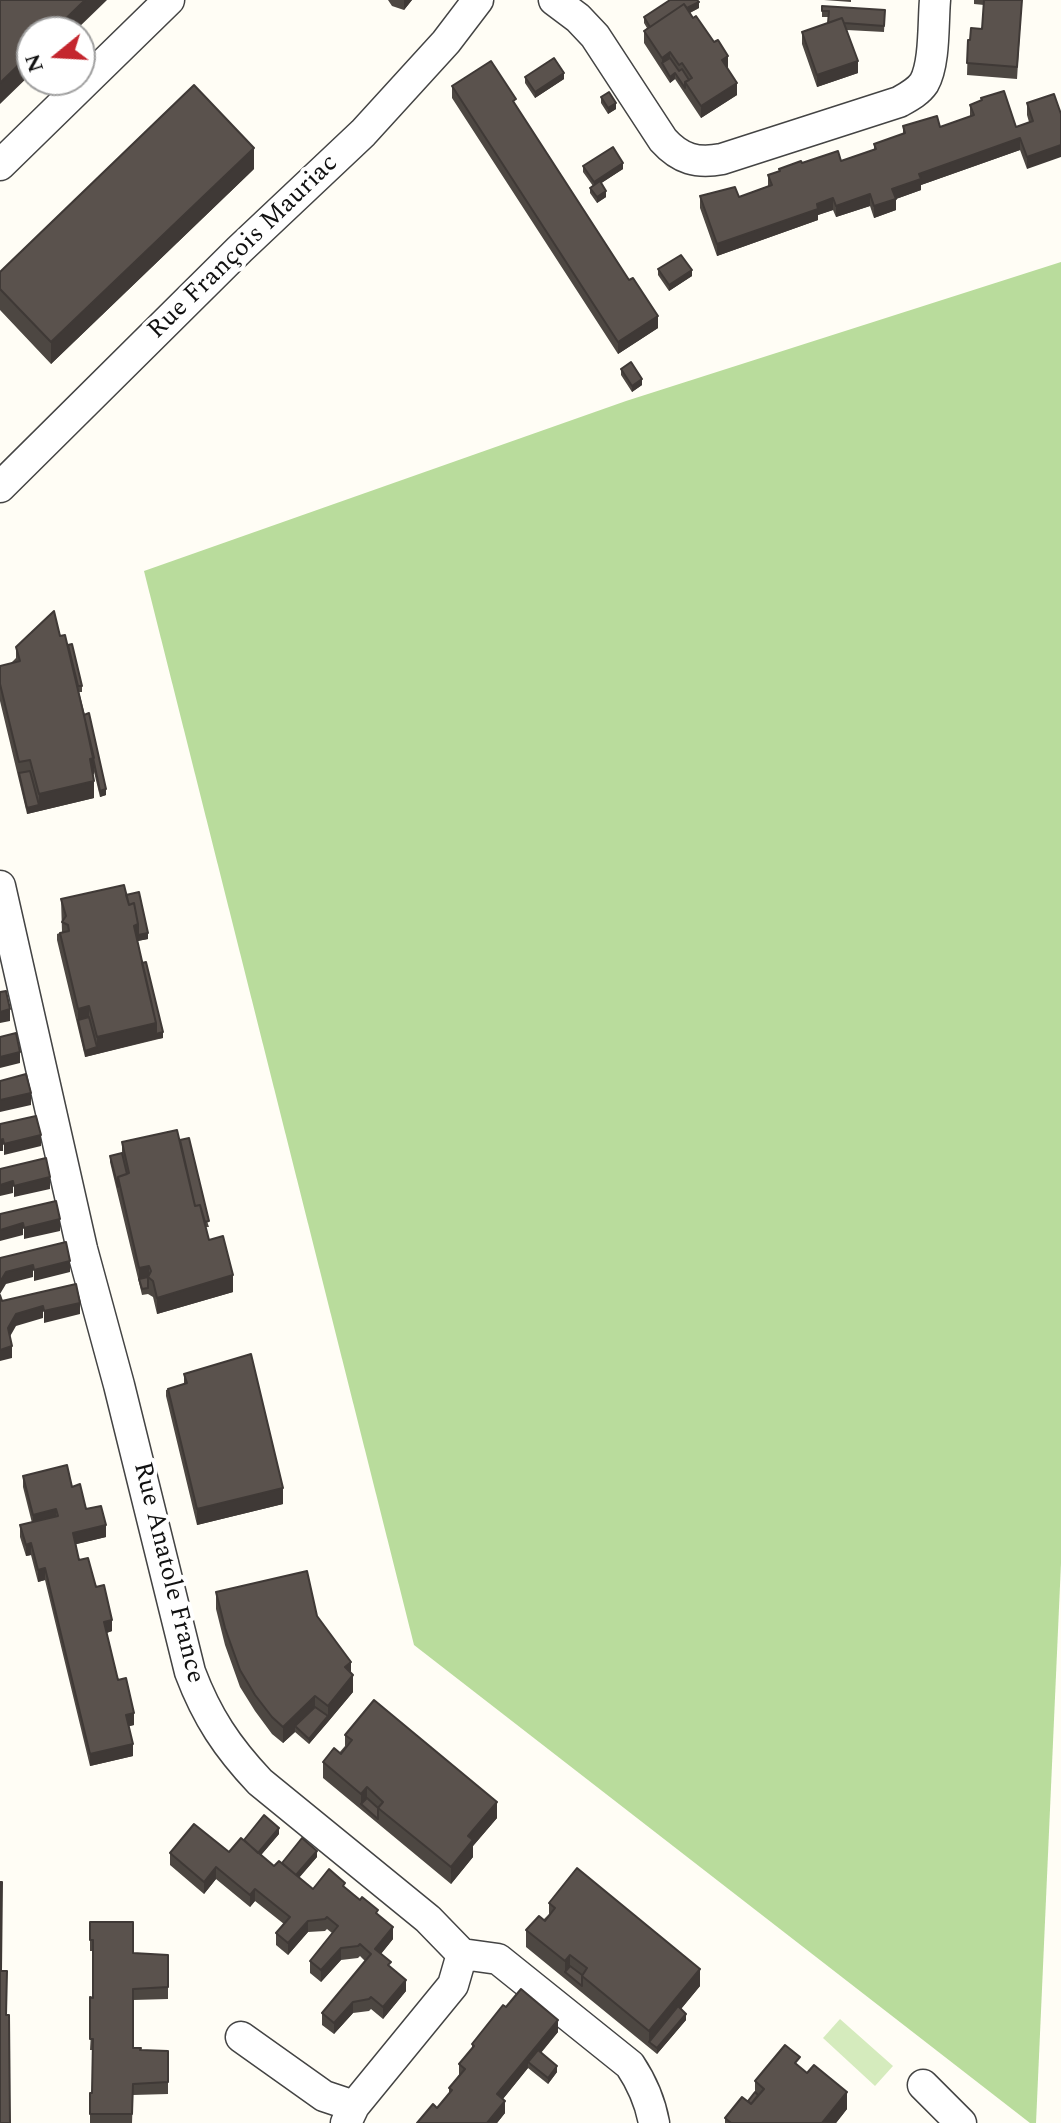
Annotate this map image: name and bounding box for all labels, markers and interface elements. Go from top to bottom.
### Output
north arrow [16,16,96,96]
text: N [16,49,53,77]
street label: Rue François Mauriac [142,149,346,347]
street label: Rue Anatole France [124,1459,210,1687]

